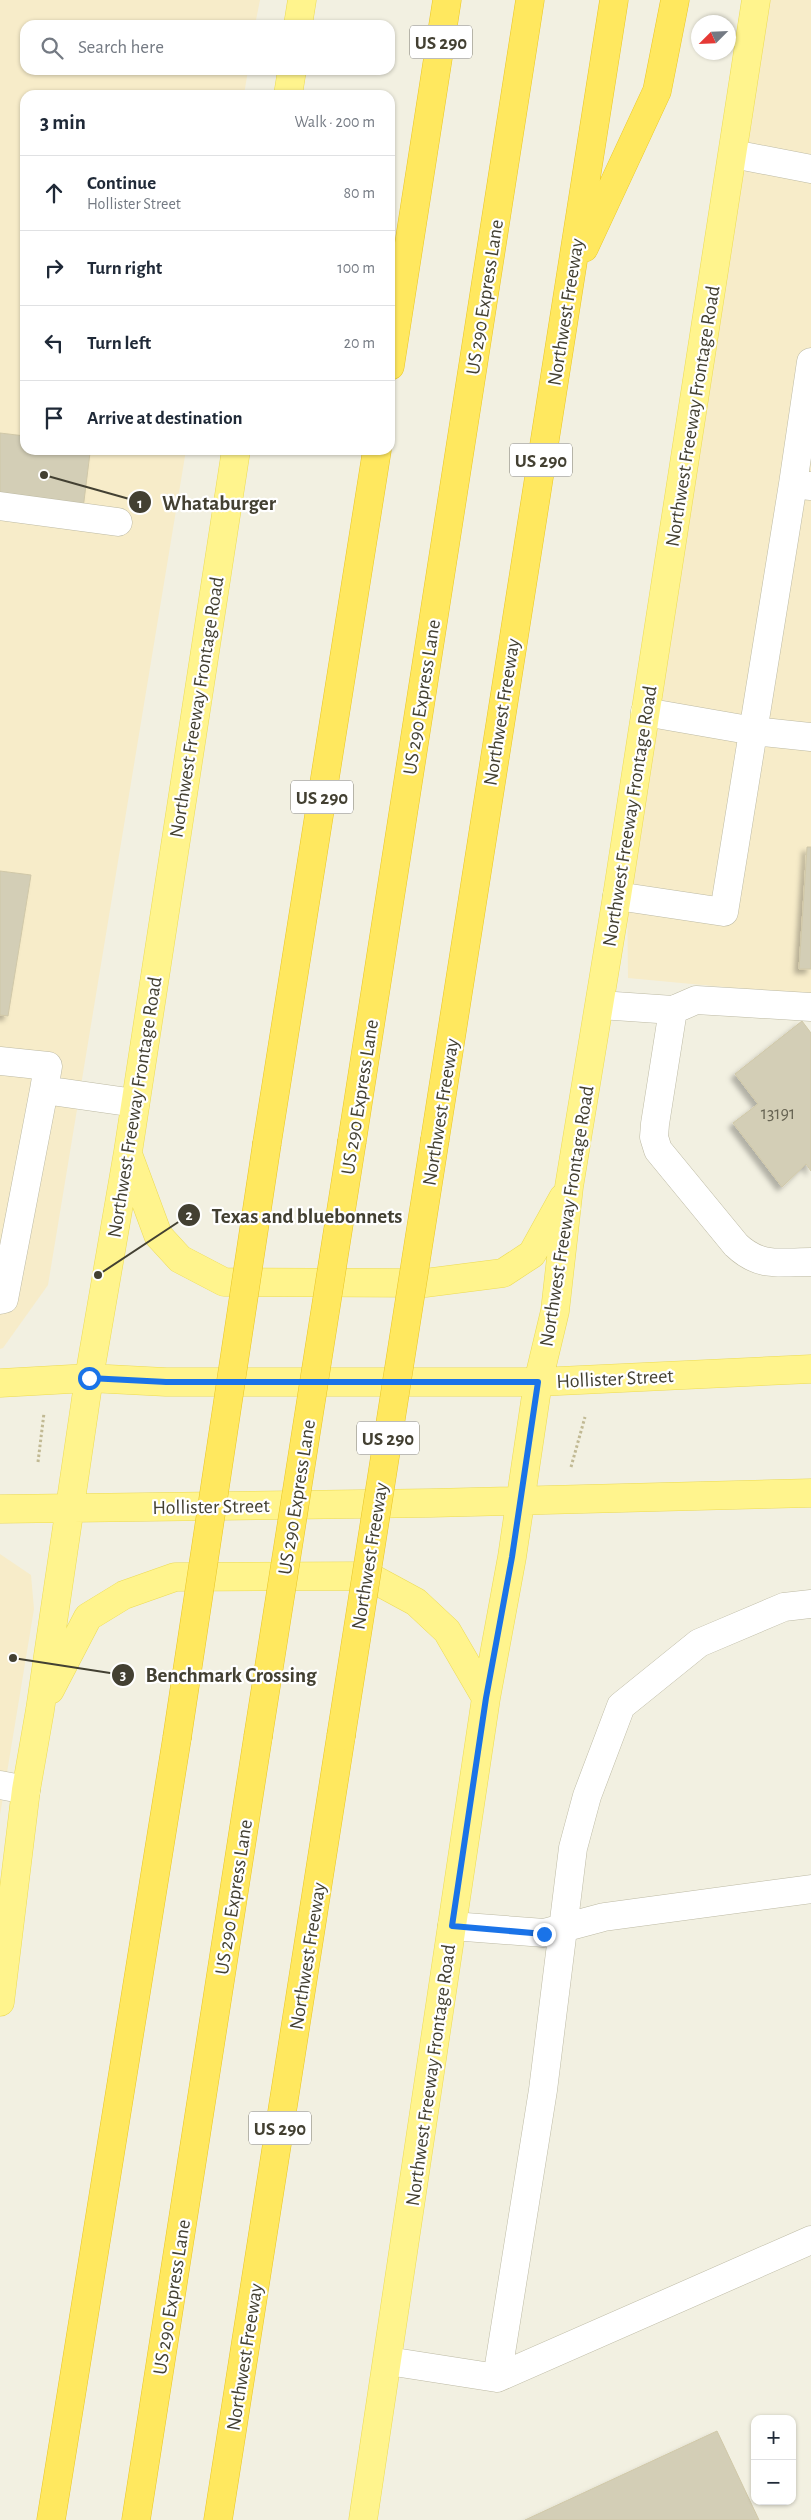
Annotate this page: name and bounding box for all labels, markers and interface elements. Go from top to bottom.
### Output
north arrow [691,15,736,60]
search box [20,20,395,75]
road number: US 290 [410,26,472,58]
icon: search [38,34,66,62]
text: Search here [78,38,164,57]
text: 3 min [40,112,86,133]
text: Walk · 200 m [294,114,375,130]
text: Continue [87,174,156,193]
icon: ahead [40,179,68,207]
text: 80 m [344,185,375,201]
text: Hollister Street [87,196,181,212]
street label: US 290 Express Lane [463,218,507,376]
street label: Northwest Freeway [544,237,588,387]
icon: right [40,254,68,282]
text: Turn right [87,259,162,278]
text: 100 m [337,260,375,276]
street label: Northwest Freeway Frontage Road [662,284,724,548]
icon: left [40,329,68,357]
text: Turn left [87,334,151,353]
text: 20 m [344,335,375,351]
icon: arrive [40,404,68,432]
text: Arrive at destination [87,409,243,428]
road number: US 290 [510,444,572,476]
callout: Whataburger [127,484,286,520]
text: Whataburger [162,493,277,514]
text: 1 [137,496,143,511]
street label: Northwest Freeway Frontage Road [166,575,228,839]
street label: US 290 Express Lane [400,618,444,776]
street label: Northwest Freeway [480,637,524,787]
street label: Northwest Freeway Frontage Road [599,684,661,948]
road number: US 290 [291,780,353,814]
street label: Northwest Freeway Frontage Road [104,975,166,1239]
street label: US 290 Express Lane [338,1018,382,1176]
street label: Northwest Freeway [419,1037,463,1187]
street label: Northwest Freeway Frontage Road [536,1084,598,1348]
house number: 13191 [761,1105,795,1123]
callout: Texas and bluebonnets [176,1197,412,1233]
text: Texas and bluebonnets [212,1206,402,1227]
text: 2 [185,1208,193,1223]
street label: Hollister Street [556,1366,675,1392]
route start [78,1367,101,1390]
street label: US 290 Express Lane [275,1418,319,1576]
road number: US 290 [357,1422,419,1455]
street label: Northwest Freeway [348,1481,392,1631]
street label: Hollister Street [152,1496,270,1518]
callout: Benchmark Crossing [110,1657,327,1693]
text: Benchmark Crossing [145,1665,317,1686]
text: 3 [120,1668,126,1683]
street label: US 290 Express Lane [212,1818,256,1976]
street label: Northwest Freeway [286,1881,330,2031]
route end [533,1923,556,1946]
street label: Northwest Freeway Frontage Road [403,1943,459,2207]
road number: US 290 [249,2112,311,2144]
street label: US 290 Express Lane [150,2218,194,2376]
street label: Northwest Freeway [223,2282,267,2432]
map controls [751,2415,796,2505]
button: + [751,2415,796,2460]
button: − [751,2460,796,2505]

